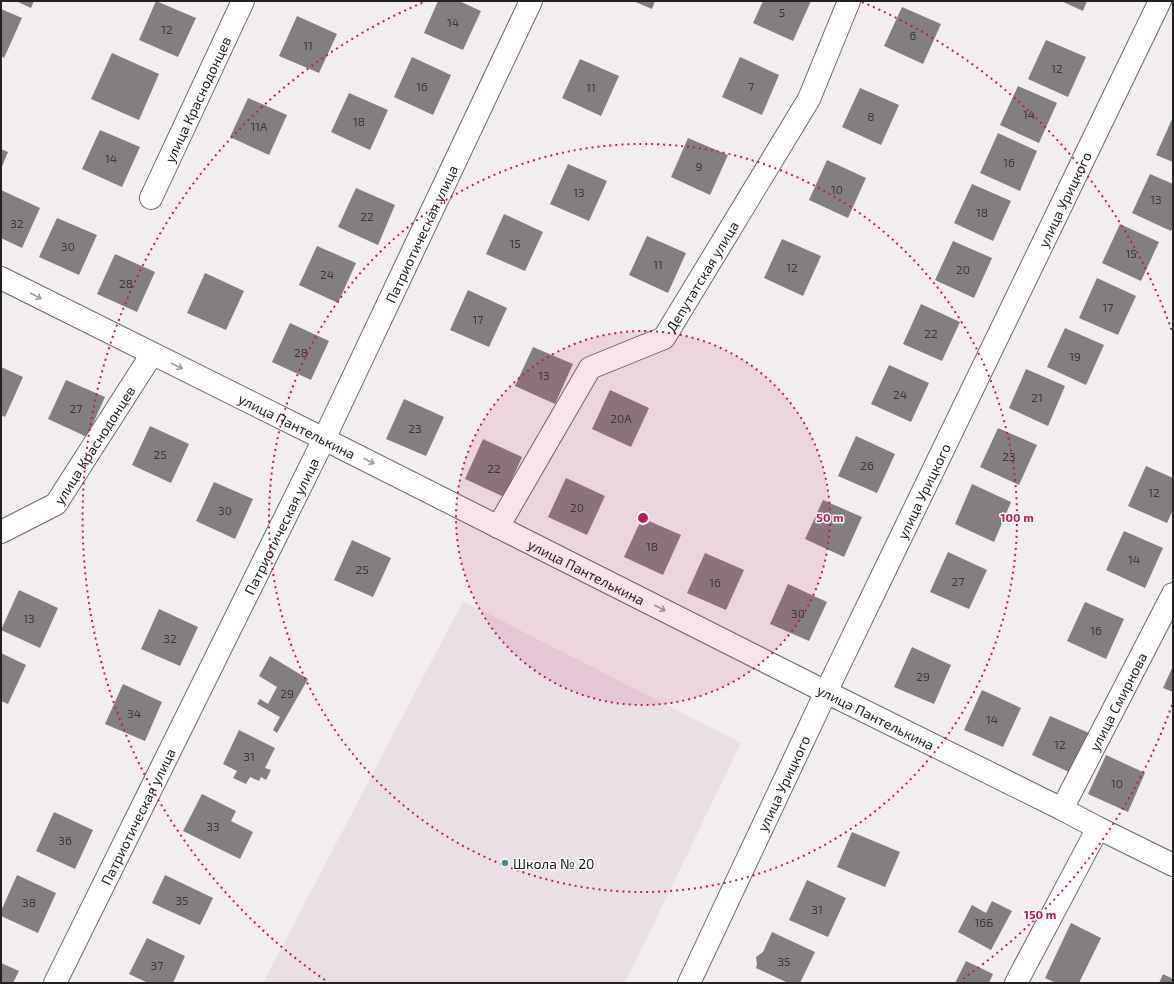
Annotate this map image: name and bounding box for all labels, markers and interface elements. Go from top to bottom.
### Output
house number: 5 [779,5,785,19]
house number: 14 [447,15,459,29]
house number: 12 [161,22,173,36]
house number: 6 [910,28,917,42]
street label: улица Краснодонцев [160,33,234,165]
house number: 11 [303,38,313,52]
house number: 12 [1051,61,1063,75]
house number: 16 [416,79,428,93]
house number: 7 [748,79,754,93]
house number: 11 [586,80,596,94]
house number: 14 [1023,107,1035,121]
house number: 8 [867,109,875,123]
house number: 18 [353,114,365,128]
house number: 11А [250,119,268,133]
street label: улица Урицкого [1034,149,1095,250]
house number: 14 [105,151,117,165]
house number: 16 [1003,155,1015,169]
house number: 9 [696,159,703,173]
street label: Патриотическая улица [381,162,461,305]
house number: 10 [831,182,843,196]
house number: 13 [573,185,585,199]
house number: 13 [1150,192,1162,206]
house number: 18 [976,205,988,219]
house number: 22 [360,209,374,223]
house number: 32 [10,216,24,230]
street label: Депутатская улица [662,218,742,334]
house number: 15 [509,236,521,250]
house number: 30 [61,239,75,253]
house number: 15 [1125,246,1137,260]
house number: 11 [653,257,663,271]
house number: 12 [786,260,798,274]
house number: 20 [956,262,970,276]
house number: 24 [320,267,334,281]
house number: 28 [119,276,133,290]
one-way arrow [30,292,42,300]
house number: 17 [1103,300,1113,314]
house number: 17 [473,312,483,326]
house number: 22 [924,326,938,340]
house number: 28 [294,345,308,359]
house number: 19 [1069,349,1081,363]
one-way arrow [171,363,183,370]
house number: 13 [538,368,550,382]
street label: улица Краснодонцев [50,382,138,507]
house number: 24 [893,387,907,401]
street label: улица Пантелькина [236,389,359,462]
house number: 21 [1031,390,1043,404]
house number: 27 [70,401,82,415]
house number: 20А [610,411,632,425]
house number: 23 [408,421,422,435]
street label: улица Урицкого [893,440,954,542]
house number: 25 [153,447,167,461]
house number: 23 [1002,449,1016,463]
street label: Патриотическая улица [240,455,322,597]
one-way arrow [363,458,375,466]
house number: 26 [860,458,874,472]
house number: 22 [487,461,501,475]
house number: 12 [1148,485,1160,499]
house number: 20 [570,500,584,514]
house number: 30 [218,503,232,517]
text: 50 m [816,510,844,524]
text: 100 m [1000,510,1034,524]
centre of rings [636,511,650,525]
street label: улица Пантелькина [525,535,648,608]
house number: 18 [646,539,658,553]
house number: 14 [1128,552,1140,566]
house number: 25 [355,562,369,576]
house number: 27 [952,574,964,588]
house number: 16 [709,575,721,589]
one-way arrow [654,605,666,612]
house number: 30 [791,606,805,620]
house number: 13 [23,611,35,625]
house number: 16 [1090,623,1102,637]
house number: 32 [163,631,177,645]
street label: улица Смирнова [1085,649,1150,754]
house number: 29 [916,669,930,683]
street label: улица Пантелькина [815,681,938,753]
house number: 29 [280,686,294,700]
house number: 34 [127,706,141,720]
house number: 14 [986,712,998,726]
street label: улица Урицкого [753,732,813,834]
house number: 12 [1054,737,1066,751]
street label: Патриотическая улица [96,745,178,887]
house number: 31 [243,749,255,763]
house number: 10 [1111,776,1123,790]
house number: 33 [206,819,220,833]
house number: 36 [58,833,72,847]
place label: Школа № 20 [513,855,594,872]
marker: Школа № 20 [500,858,510,868]
house number: 35 [175,893,189,907]
house number: 38 [22,895,36,909]
house number: 31 [811,902,823,916]
text: 150 m [1024,907,1056,921]
house number: 16Б [975,915,993,929]
house number: 35 [777,954,791,968]
house number: 37 [151,958,163,972]

